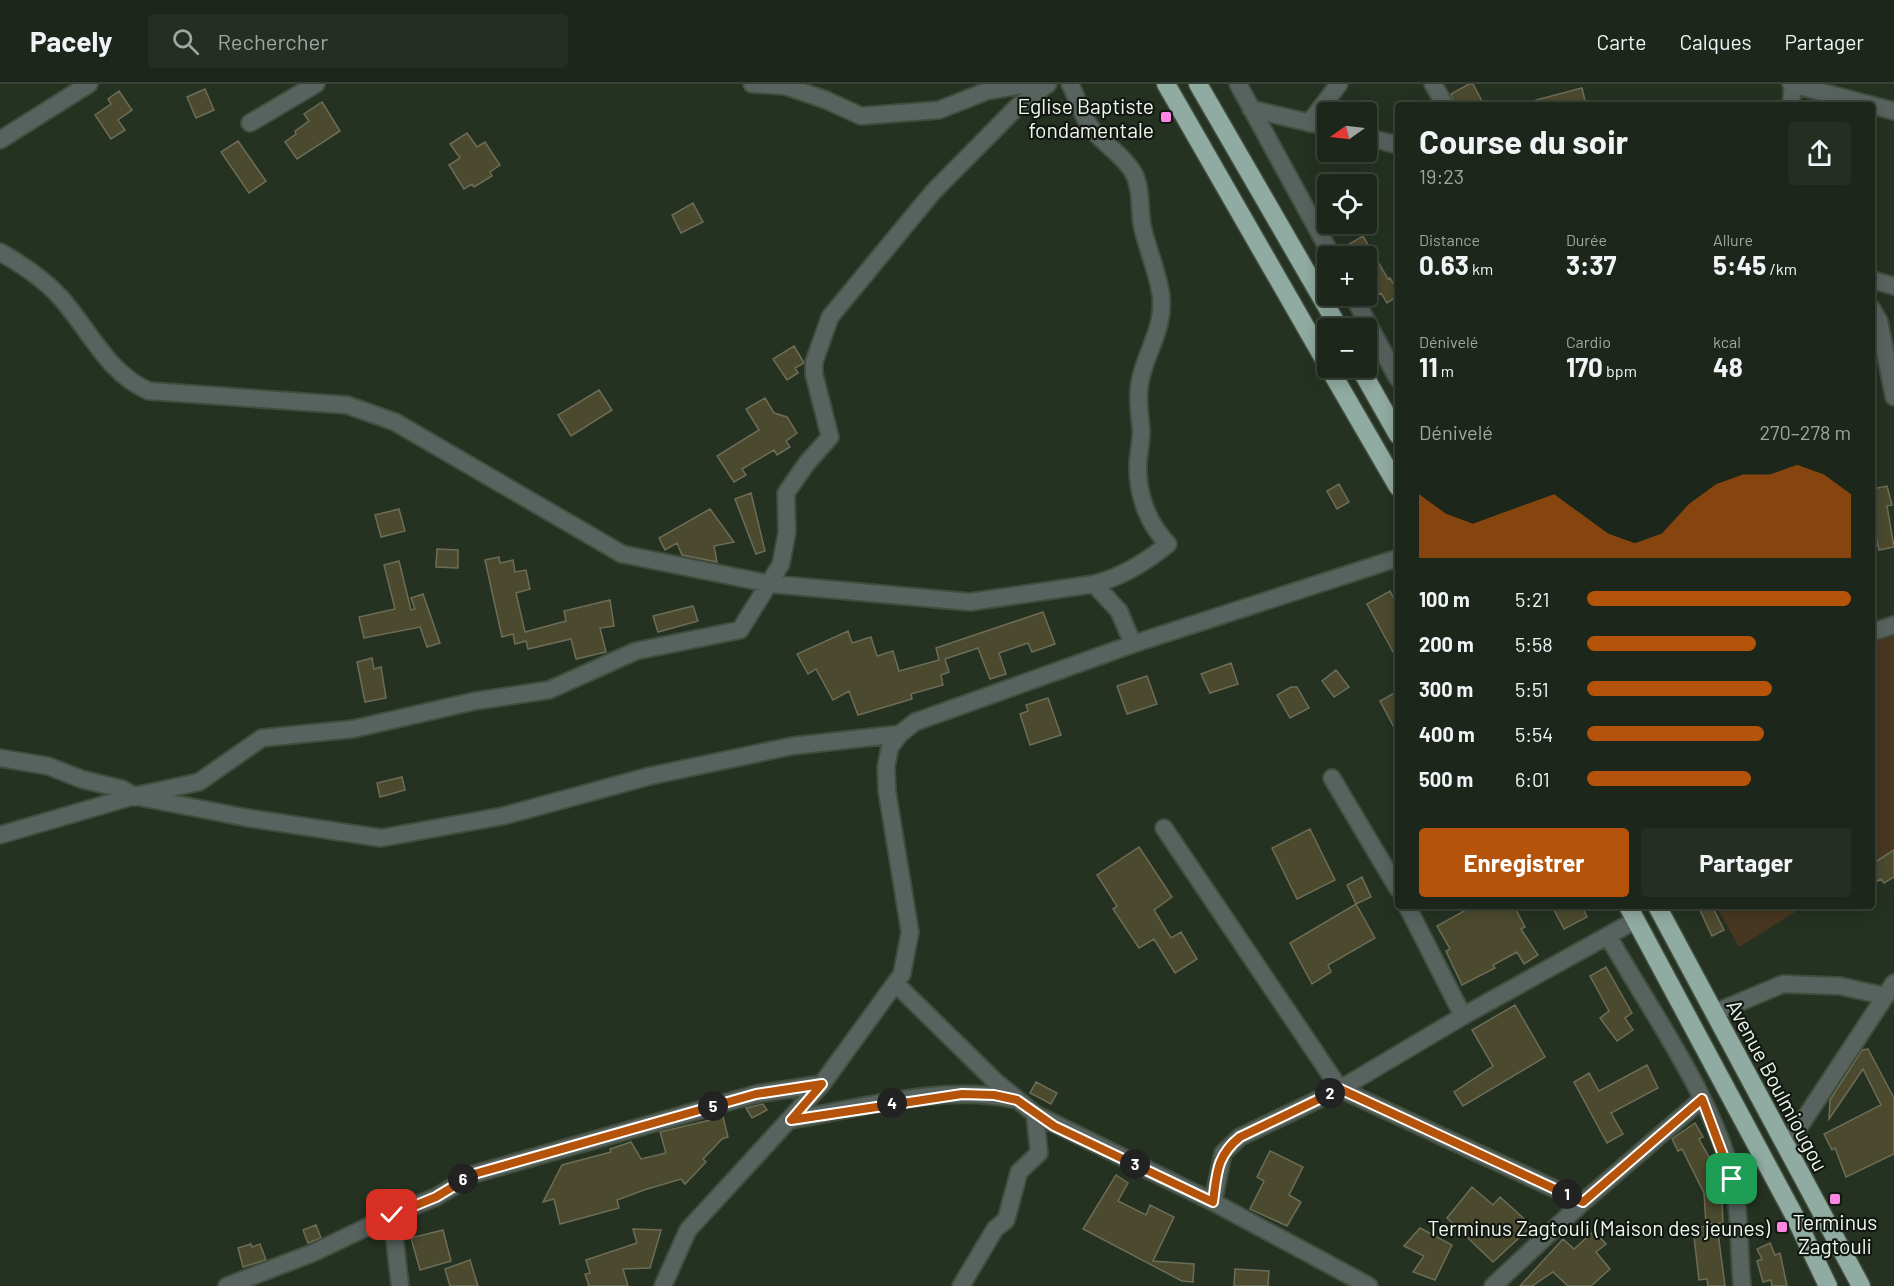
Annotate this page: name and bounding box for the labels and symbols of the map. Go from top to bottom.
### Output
place label: Eglise Baptiste fondamentale [1017,93,1154,142]
north arrow [1317,102,1377,162]
marker: Eglise Baptiste fondamentale [1159,110,1173,124]
street label: Avenue Boulmiougou [1722,995,1834,1175]
pin: 2 [1315,1078,1345,1108]
pin: 4 [877,1088,907,1118]
pin: 5 [698,1091,728,1121]
pin: 3 [1120,1149,1150,1179]
pin [1706,1153,1757,1204]
pin: 6 [448,1164,478,1194]
pin: 1 [1552,1179,1582,1209]
pin [366,1189,417,1240]
marker: Terminus Zagtouli [1828,1192,1842,1206]
place label: Terminus Zagtouli [1793,1209,1877,1258]
place label: Terminus Zagtouli (Maison des jeunes) [1427,1215,1771,1240]
marker: Terminus Zagtouli (Maison des jeunes) [1775,1220,1789,1234]

